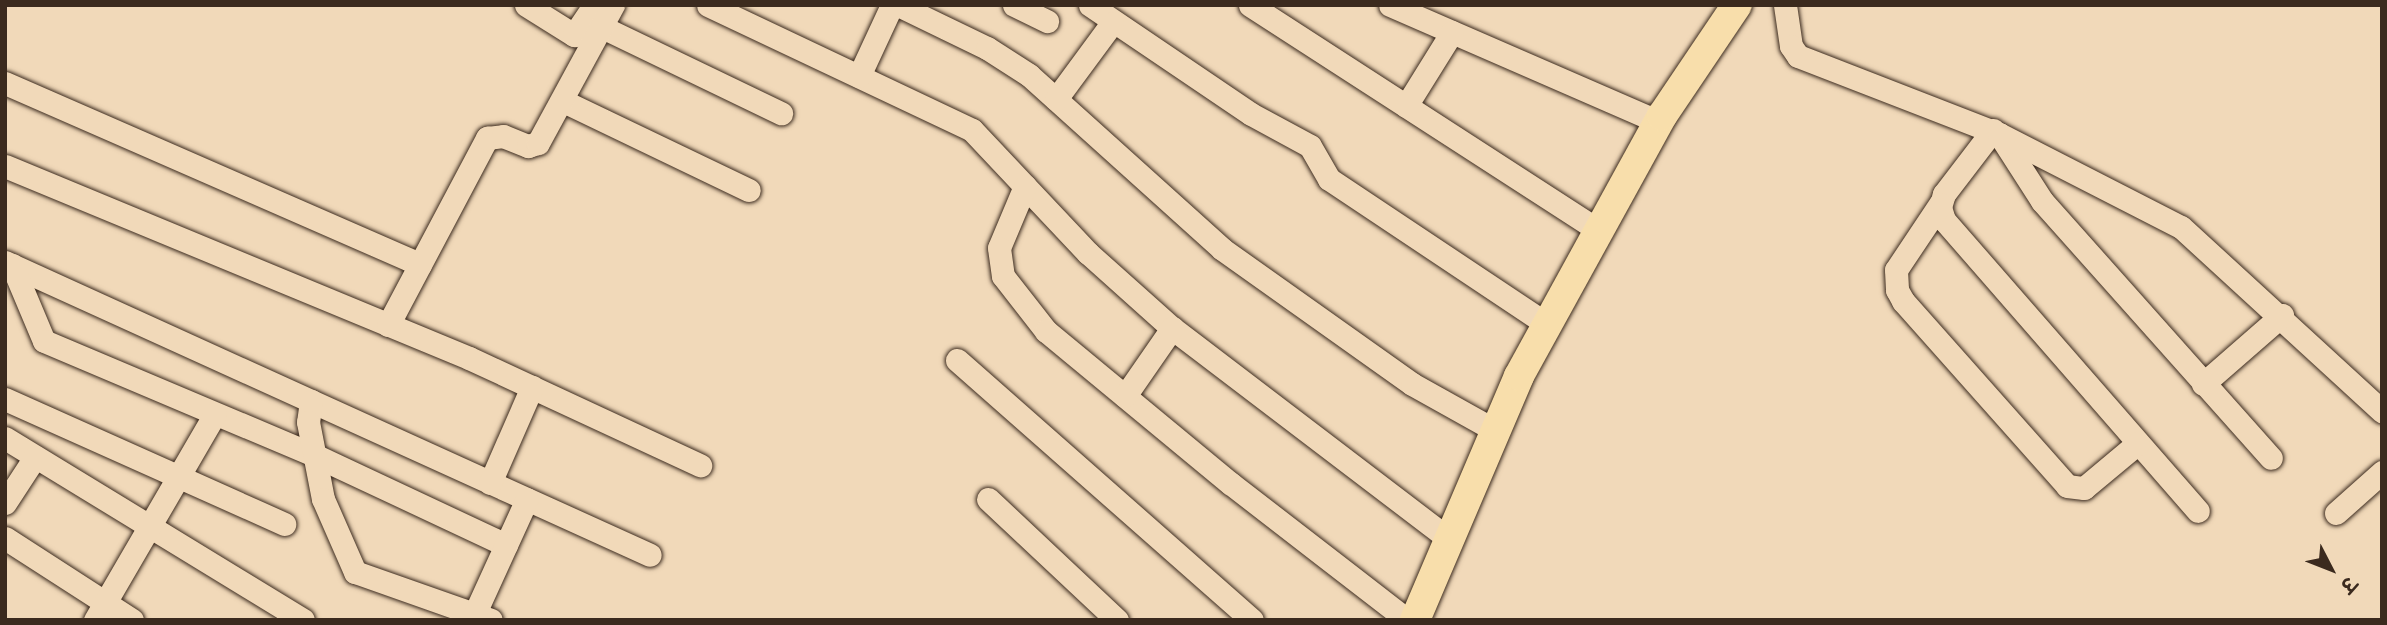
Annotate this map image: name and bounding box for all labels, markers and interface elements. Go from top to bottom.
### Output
north arrow [2296,534,2366,604]
text: उ [2333,570,2361,597]

